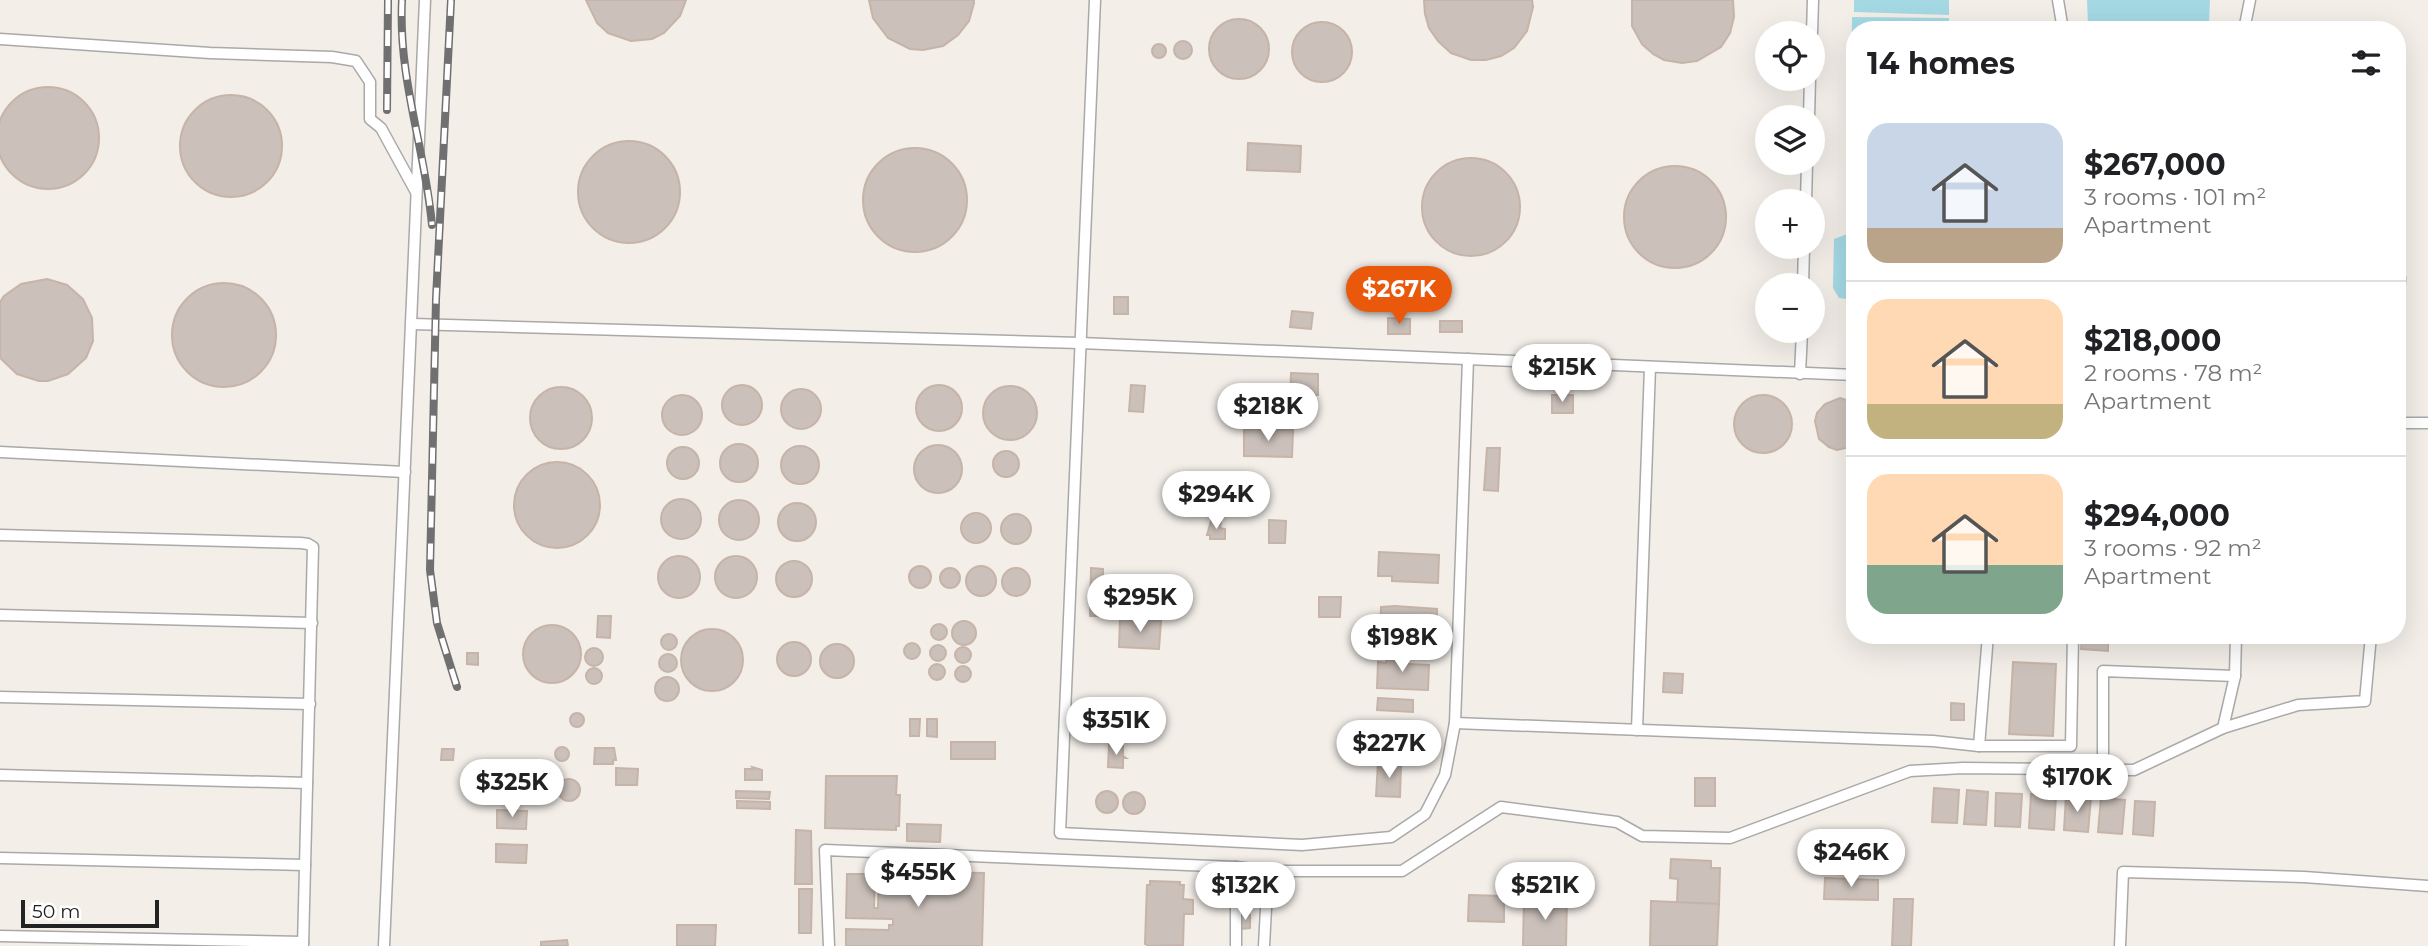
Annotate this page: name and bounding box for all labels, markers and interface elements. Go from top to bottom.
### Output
map controls [1755,21,1825,343]
button: locate [1755,21,1825,91]
icon: filters [2347,44,2385,82]
text: 14 homes [1867,45,2015,82]
button: layers [1755,105,1825,175]
text: $267,000 [2084,146,2226,183]
icon: home [1923,151,2007,235]
text: 3 rooms · 101 m² [2084,183,2266,211]
button: + [1755,189,1825,259]
text: Apartment [2084,211,2212,239]
pin: $267K [1350,266,1448,326]
button: − [1755,273,1825,343]
text: $267K [1362,275,1436,303]
text: $218,000 [2084,322,2221,359]
icon: home [1923,327,2007,411]
pin: $215K [1513,344,1611,404]
text: $215K [1528,353,1596,381]
text: 2 rooms · 78 m² [2084,359,2262,387]
pin: $218K [1219,384,1317,443]
text: Apartment [2084,387,2212,415]
text: $218K [1233,392,1303,420]
pin: $294K [1167,472,1265,531]
text: $294K [1178,480,1254,508]
text: $294,000 [2084,497,2230,534]
icon: home [1923,502,2007,586]
text: 3 rooms · 92 m² [2084,534,2262,562]
text: Apartment [2084,562,2212,590]
pin: $295K [1091,574,1189,634]
text: $295K [1103,583,1177,611]
pin: $198K [1353,614,1451,674]
text: $198K [1367,623,1437,651]
pin: $351K [1067,698,1165,757]
text: $351K [1082,706,1150,734]
pin: $227K [1340,720,1438,780]
text: $227K [1352,729,1426,757]
pin: $170K [2028,754,2126,814]
pin: $325K [463,760,561,819]
text: $170K [2042,763,2112,791]
text: $325K [476,768,548,796]
pin: $246K [1802,830,1900,889]
text: $246K [1813,838,1889,866]
pin: $455K [869,850,967,909]
text: $455K [880,858,956,886]
pin: $132K [1196,862,1294,922]
pin: $521K [1496,862,1594,922]
text: $132K [1211,871,1279,899]
text: $521K [1511,871,1579,899]
scale bar [21,897,159,929]
text: 50 m [32,900,80,923]

